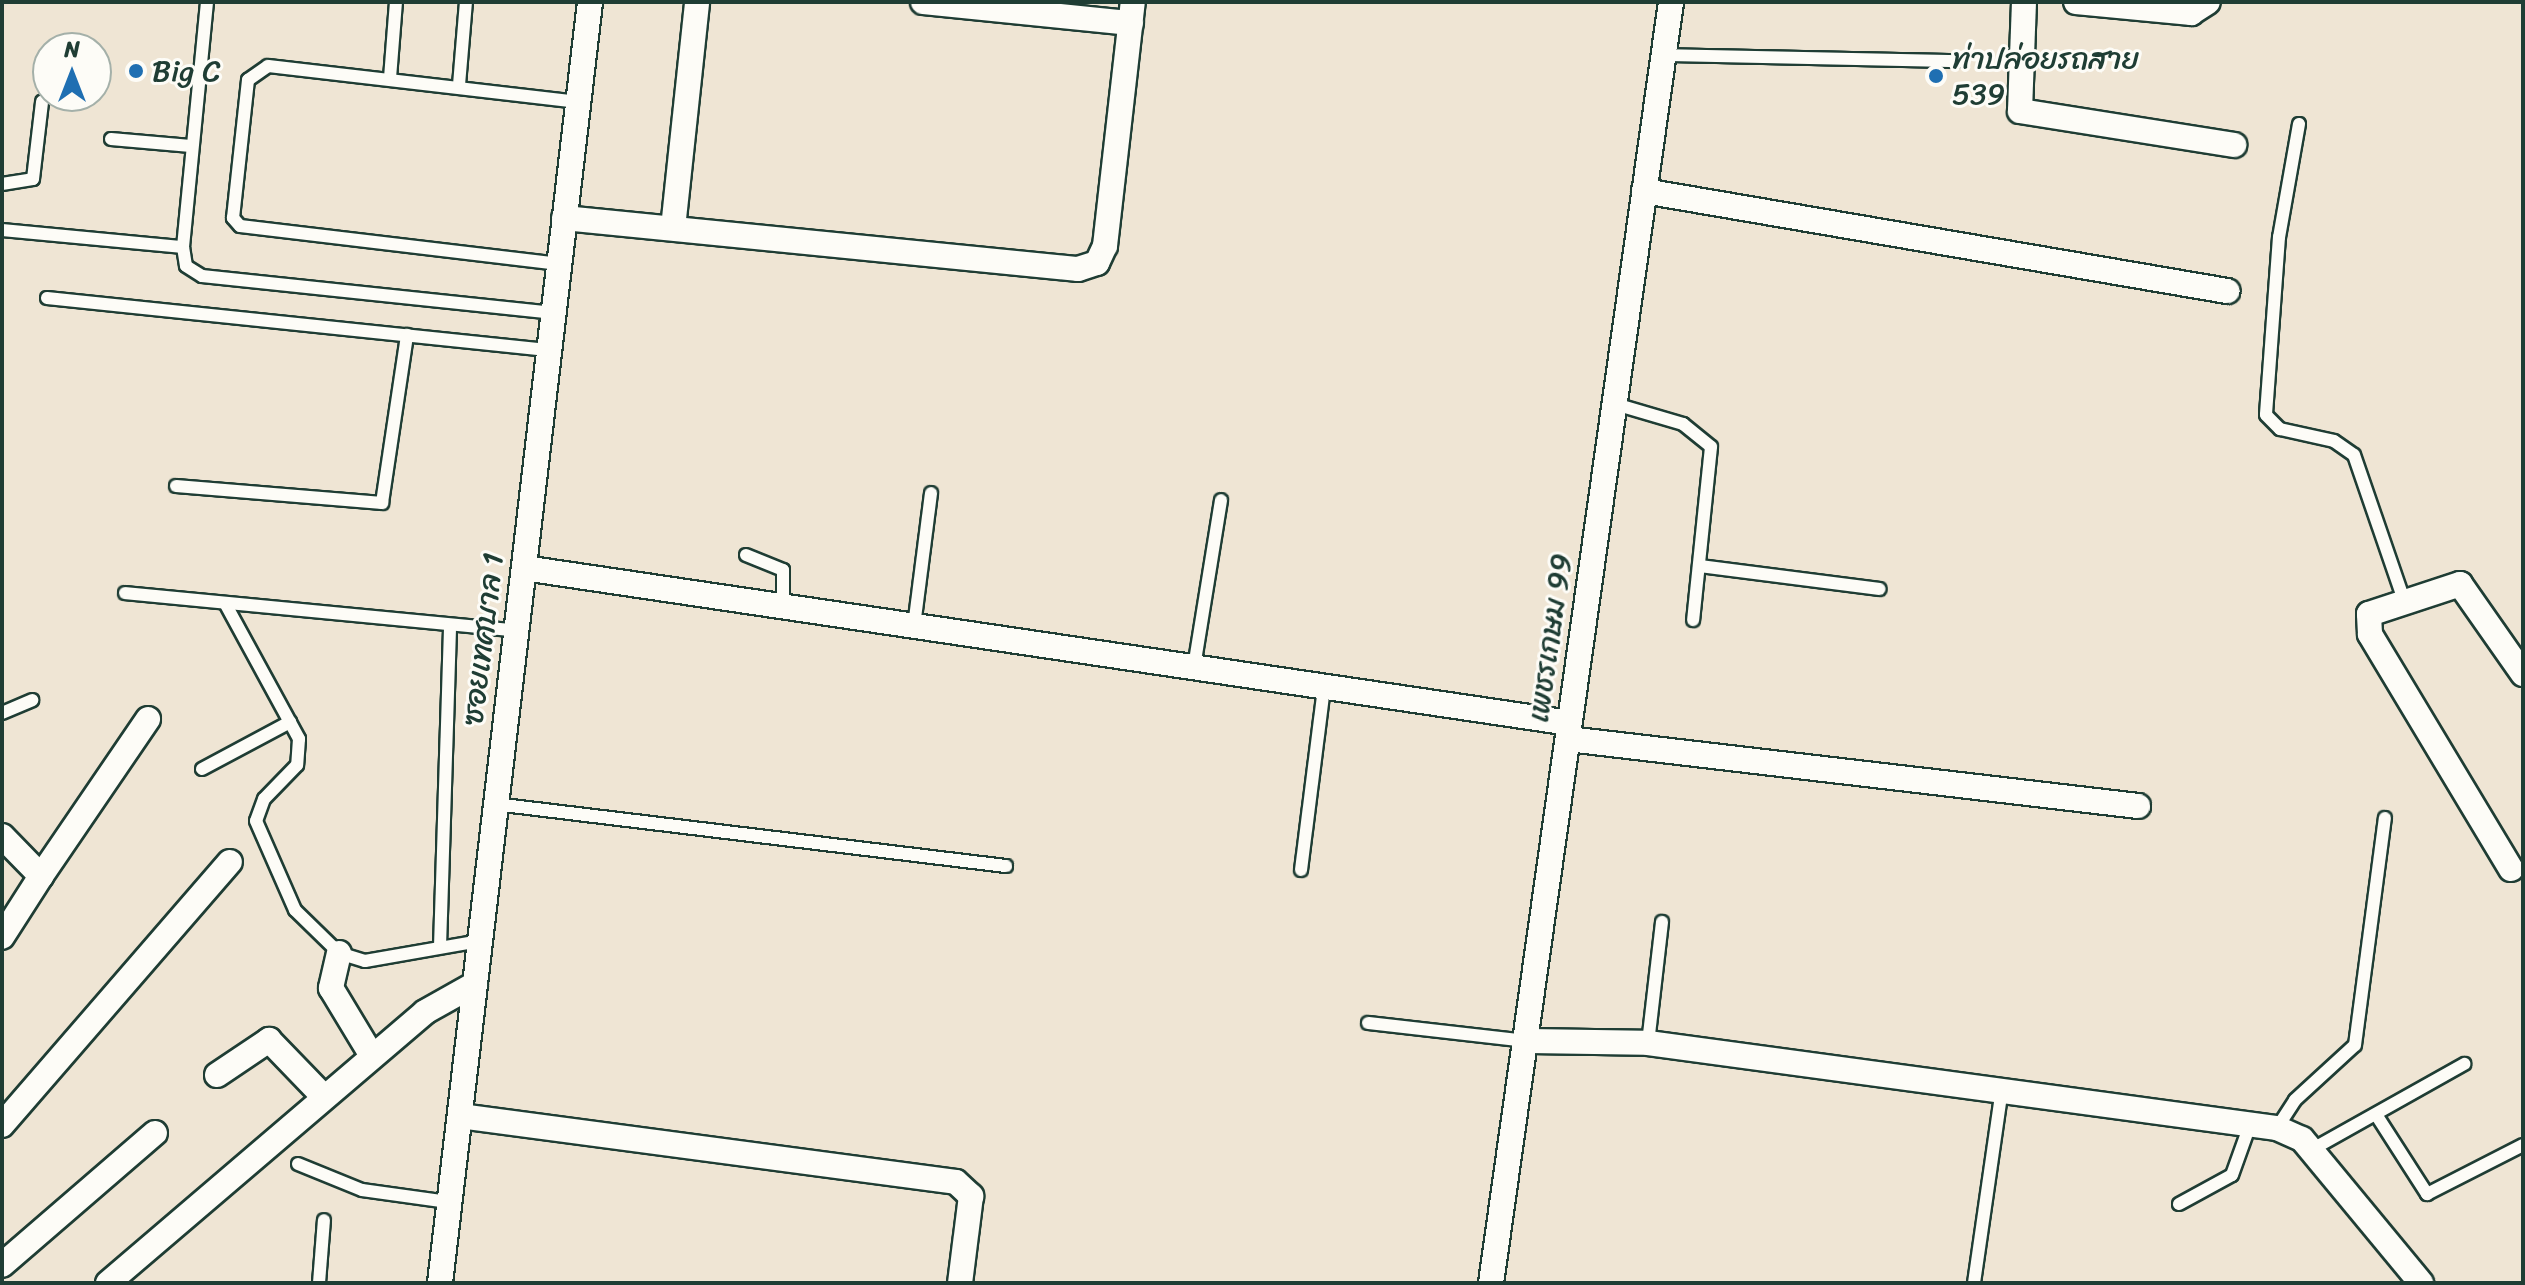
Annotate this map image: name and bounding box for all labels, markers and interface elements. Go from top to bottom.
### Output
text: N [64,30,80,69]
north arrow [32,32,112,112]
place label: ท่าปล่อยรถสาย 539 [1952,41,2139,112]
place label: Big C [152,53,221,89]
marker: Big C [127,62,145,80]
marker: ท่าปล่อยรถสาย 539 [1927,67,1945,85]
street label: ซอยเทศบาล 1 [455,551,511,727]
street label: เพชรเกษม 99 [1520,551,1580,725]

